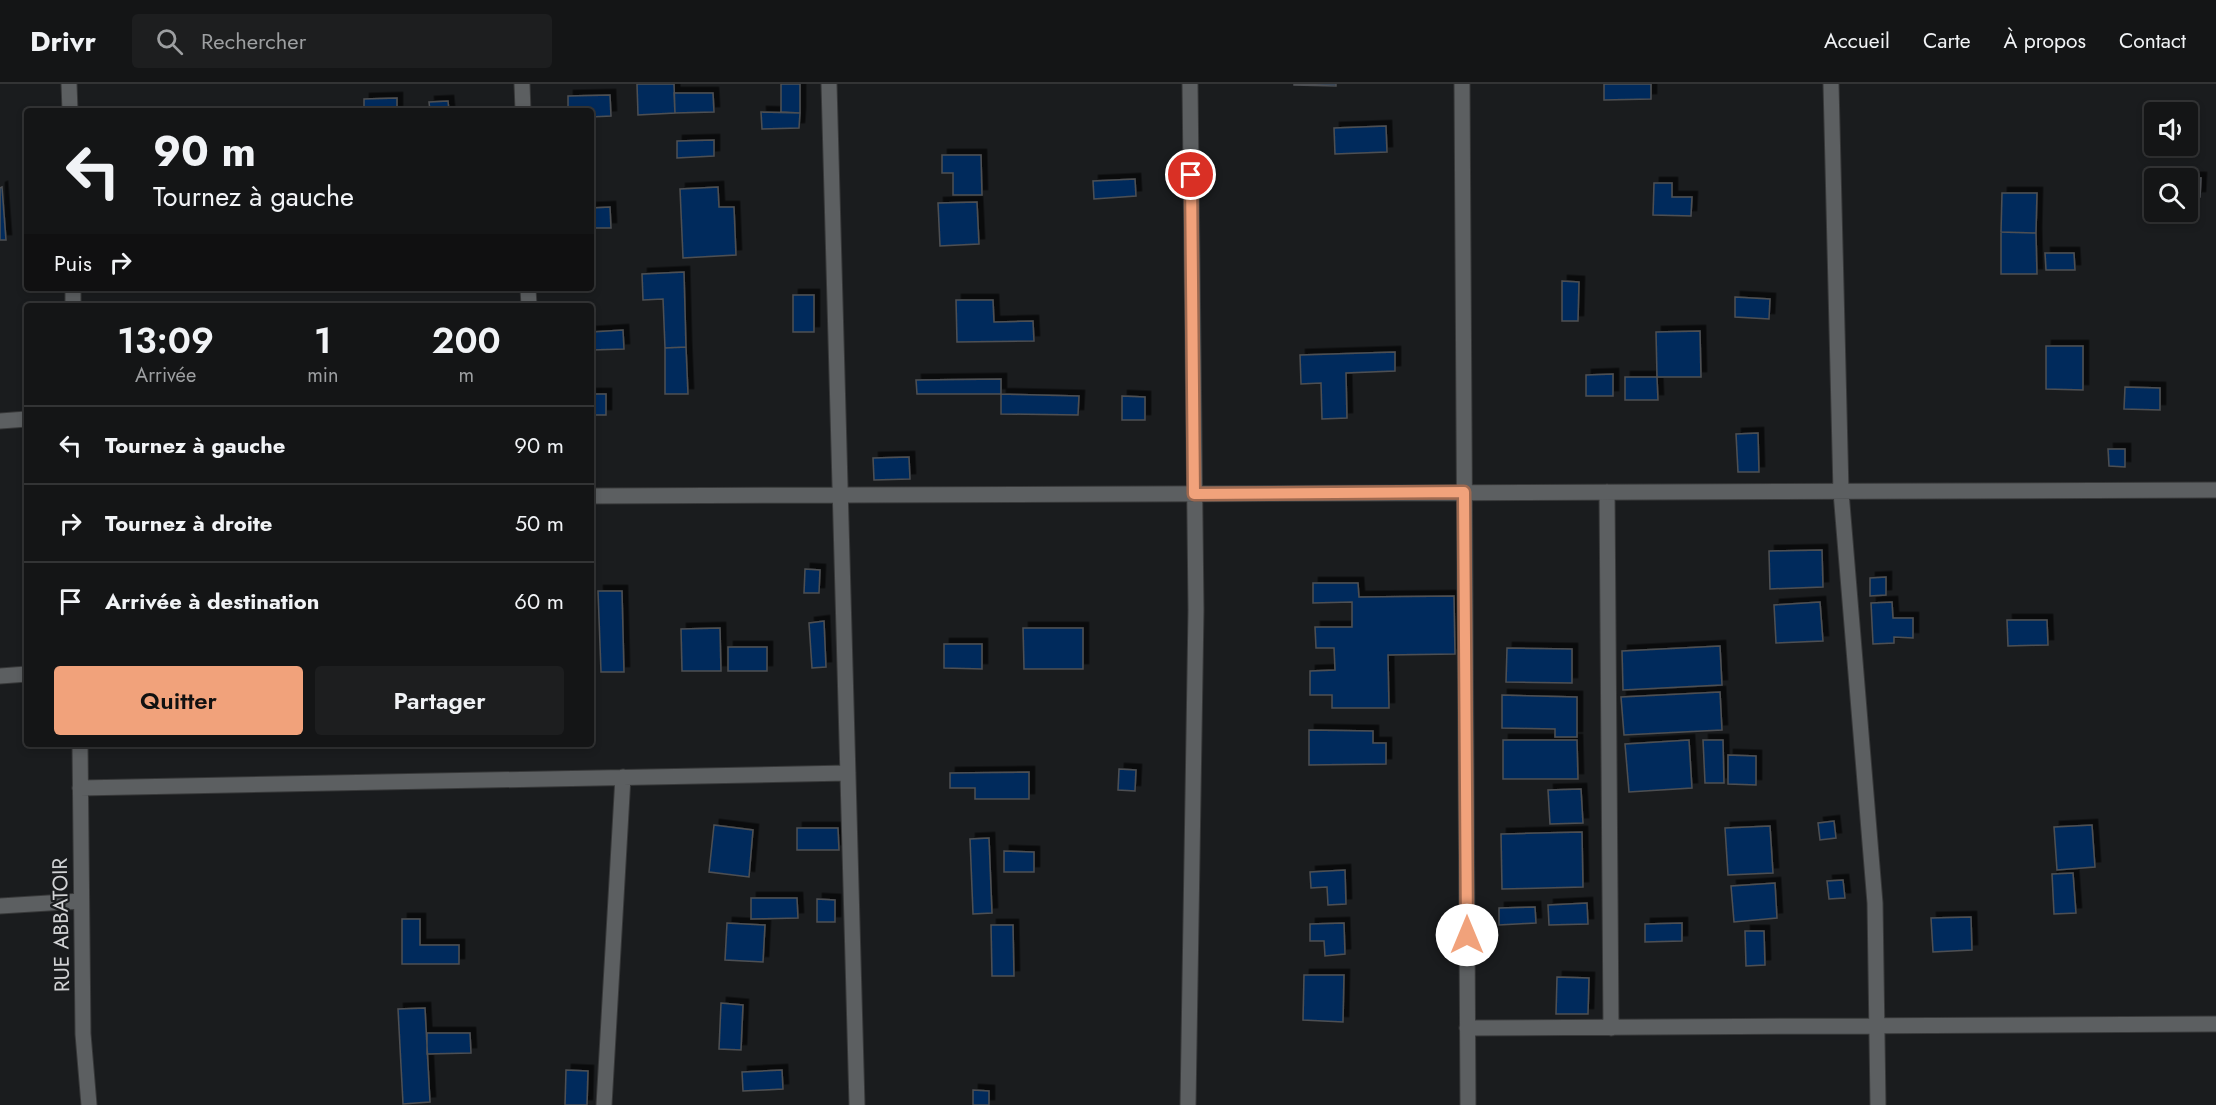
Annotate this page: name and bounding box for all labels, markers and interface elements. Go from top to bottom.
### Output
search box [132,14,552,68]
text: Drivr [30,21,96,62]
icon: search [153,25,186,58]
text: Rechercher [201,25,306,57]
text: Accueil [1824,26,1890,56]
text: Carte [1923,26,1971,56]
text: À propos [2004,26,2086,56]
text: Contact [2119,26,2186,56]
map controls [2144,102,2198,222]
button: sound [2144,102,2198,156]
text: 90 m [153,121,256,182]
icon: left [54,132,132,210]
pin [1165,149,1216,200]
icon: arrive [1174,158,1207,191]
button: search [2144,168,2198,222]
text: Tournez à gauche [153,177,354,216]
icon: right [104,246,137,279]
text: Puis [54,247,92,279]
text: 13:09 [117,314,214,366]
text: 1 [314,314,332,366]
text: 200 [432,314,501,366]
text: Arrivée [135,361,196,390]
text: min [307,361,339,390]
text: m [458,361,474,390]
icon: left [54,429,87,462]
text: Tournez à gauche [105,429,285,461]
text: 90 m [514,429,564,461]
icon: right [54,507,87,540]
text: Tournez à droite [105,507,272,539]
text: 50 m [515,507,564,539]
icon: arrive [54,585,87,618]
text: Arrivée à destination [105,585,319,617]
text: 60 m [514,585,564,617]
button: Quitter [54,666,303,735]
button: Partager [315,666,564,735]
street label: RUE ABBATOIR [45,857,77,992]
position arrow [1435,903,1499,967]

